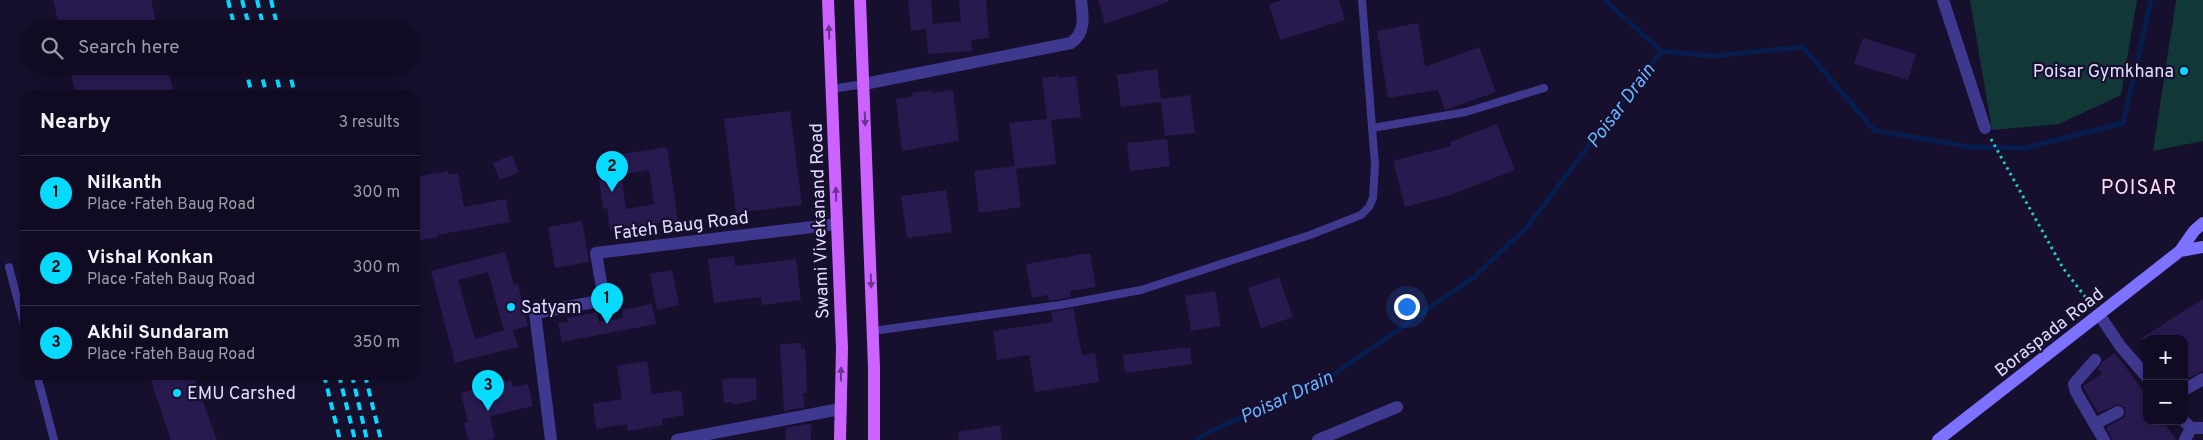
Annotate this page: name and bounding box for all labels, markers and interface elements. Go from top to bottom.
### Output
search box [20,20,420,75]
one-way arrow [824,23,832,39]
icon: search [38,34,66,62]
text: Search here [78,36,180,60]
water label: Poisar Drain [1582,59,1662,153]
place label: Poisar Gymkhana [2033,61,2174,84]
marker: Poisar Gymkhana [2178,65,2190,77]
text: Nearby [40,109,111,136]
one-way arrow [861,111,869,127]
text: 3 results [338,113,400,133]
street label: Swami Vivekanand Road [806,123,835,319]
pin: 2 [596,151,628,192]
text: Nilkanth [87,171,162,195]
district label: POISAR [2101,176,2177,202]
text: 1 [53,183,59,203]
text: 300 m [353,183,400,203]
one-way arrow [831,186,839,202]
text: Place · Fateh Baug Road [87,195,255,215]
street label: Fateh Baug Road [612,207,750,246]
text: Vishal Konkan [87,246,214,270]
text: 2 [51,258,61,278]
text: 300 m [353,258,400,278]
text: Place · Fateh Baug Road [87,270,255,290]
one-way arrow [867,273,875,289]
pin: 1 [591,283,623,324]
street label: Boraspada Road [1991,283,2109,383]
your location [1394,294,1420,320]
place label: Satyam [521,297,582,320]
marker: Satyam [505,301,517,313]
text: Akhil Sundaram [87,321,229,345]
text: 3 [51,333,61,353]
text: 350 m [353,333,400,353]
map controls [2143,335,2188,425]
button: + [2143,335,2188,380]
text: Place · Fateh Baug Road [87,345,255,365]
one-way arrow [838,366,846,382]
water label: Poisar Drain [1237,366,1338,430]
pin: 3 [472,370,504,411]
button: − [2143,380,2188,425]
place label: EMU Carshed [187,383,296,406]
marker: EMU Carshed [171,387,183,399]

